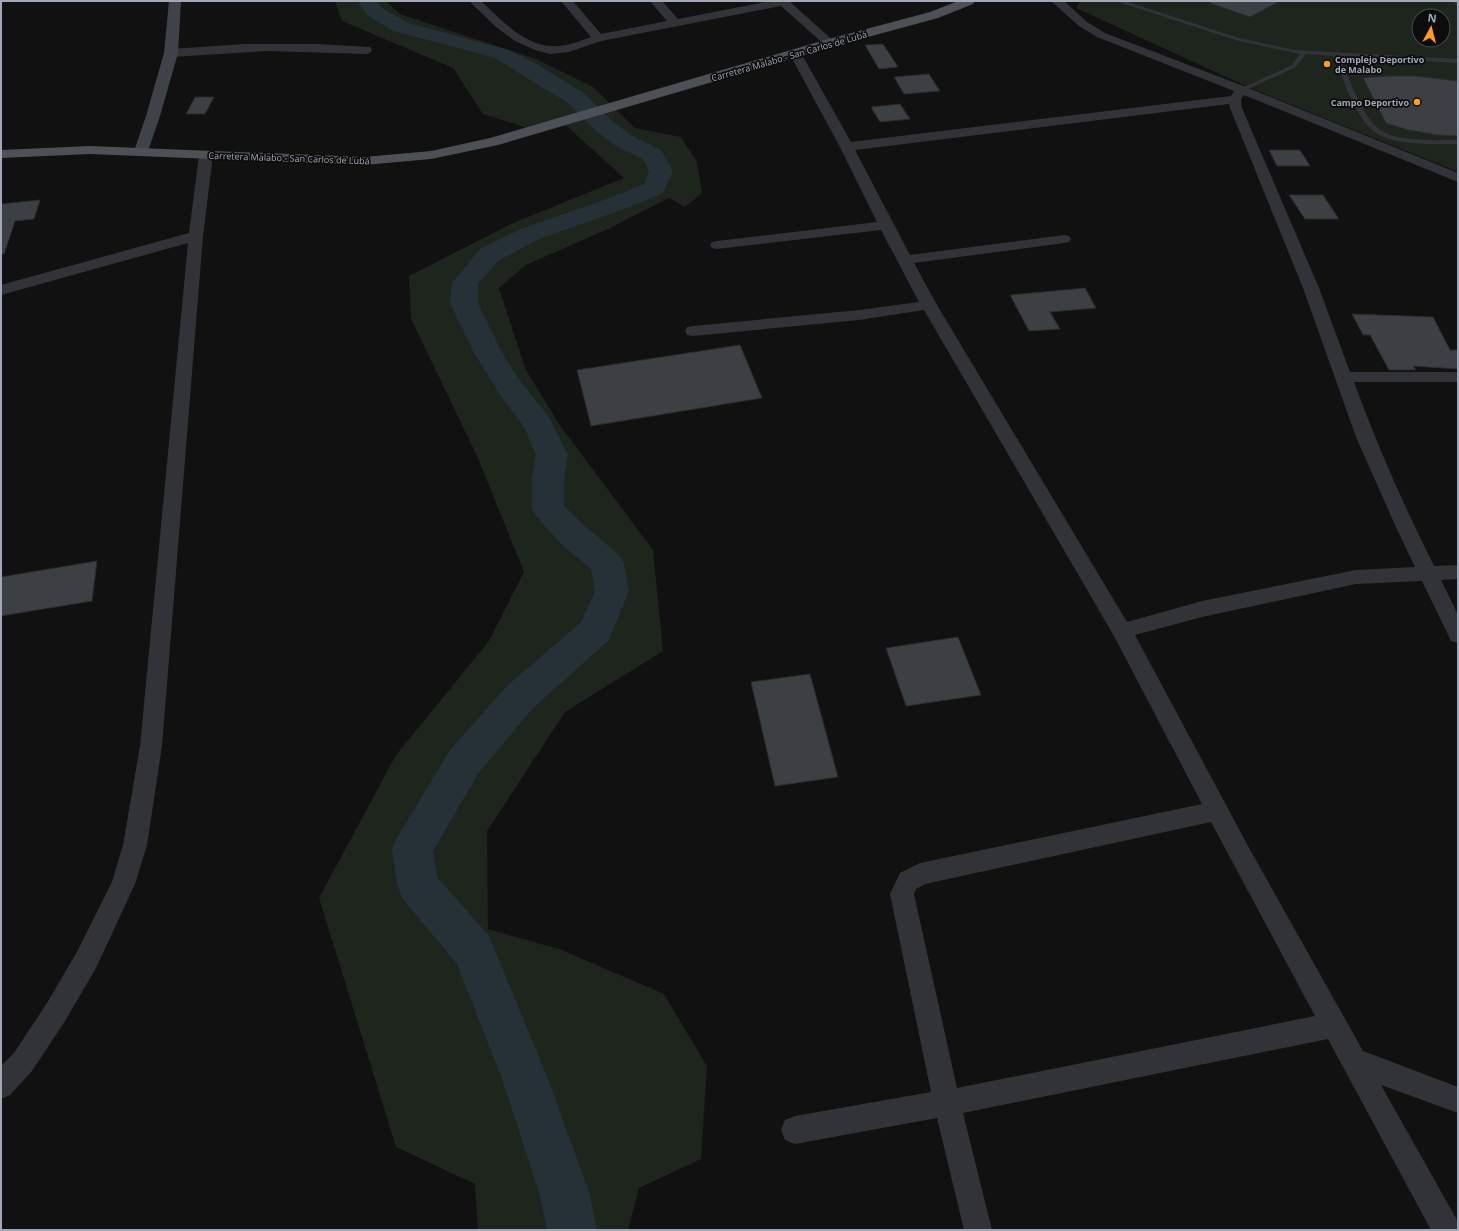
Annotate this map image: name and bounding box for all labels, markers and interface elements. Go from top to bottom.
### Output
north arrow [1411,8,1451,48]
text: N [1427,10,1438,26]
street label: Carretera Malabo - San Carlos de Lubá [710,28,868,84]
place label: Complejo Deportivo de Malabo [1335,53,1425,76]
marker: Complejo Deportivo de Malabo [1322,59,1332,69]
place label: Campo Deportivo [1331,96,1409,109]
marker: Campo Deportivo [1412,97,1422,107]
street label: Carretera Malabo - San Carlos de Lubá [208,149,370,167]

